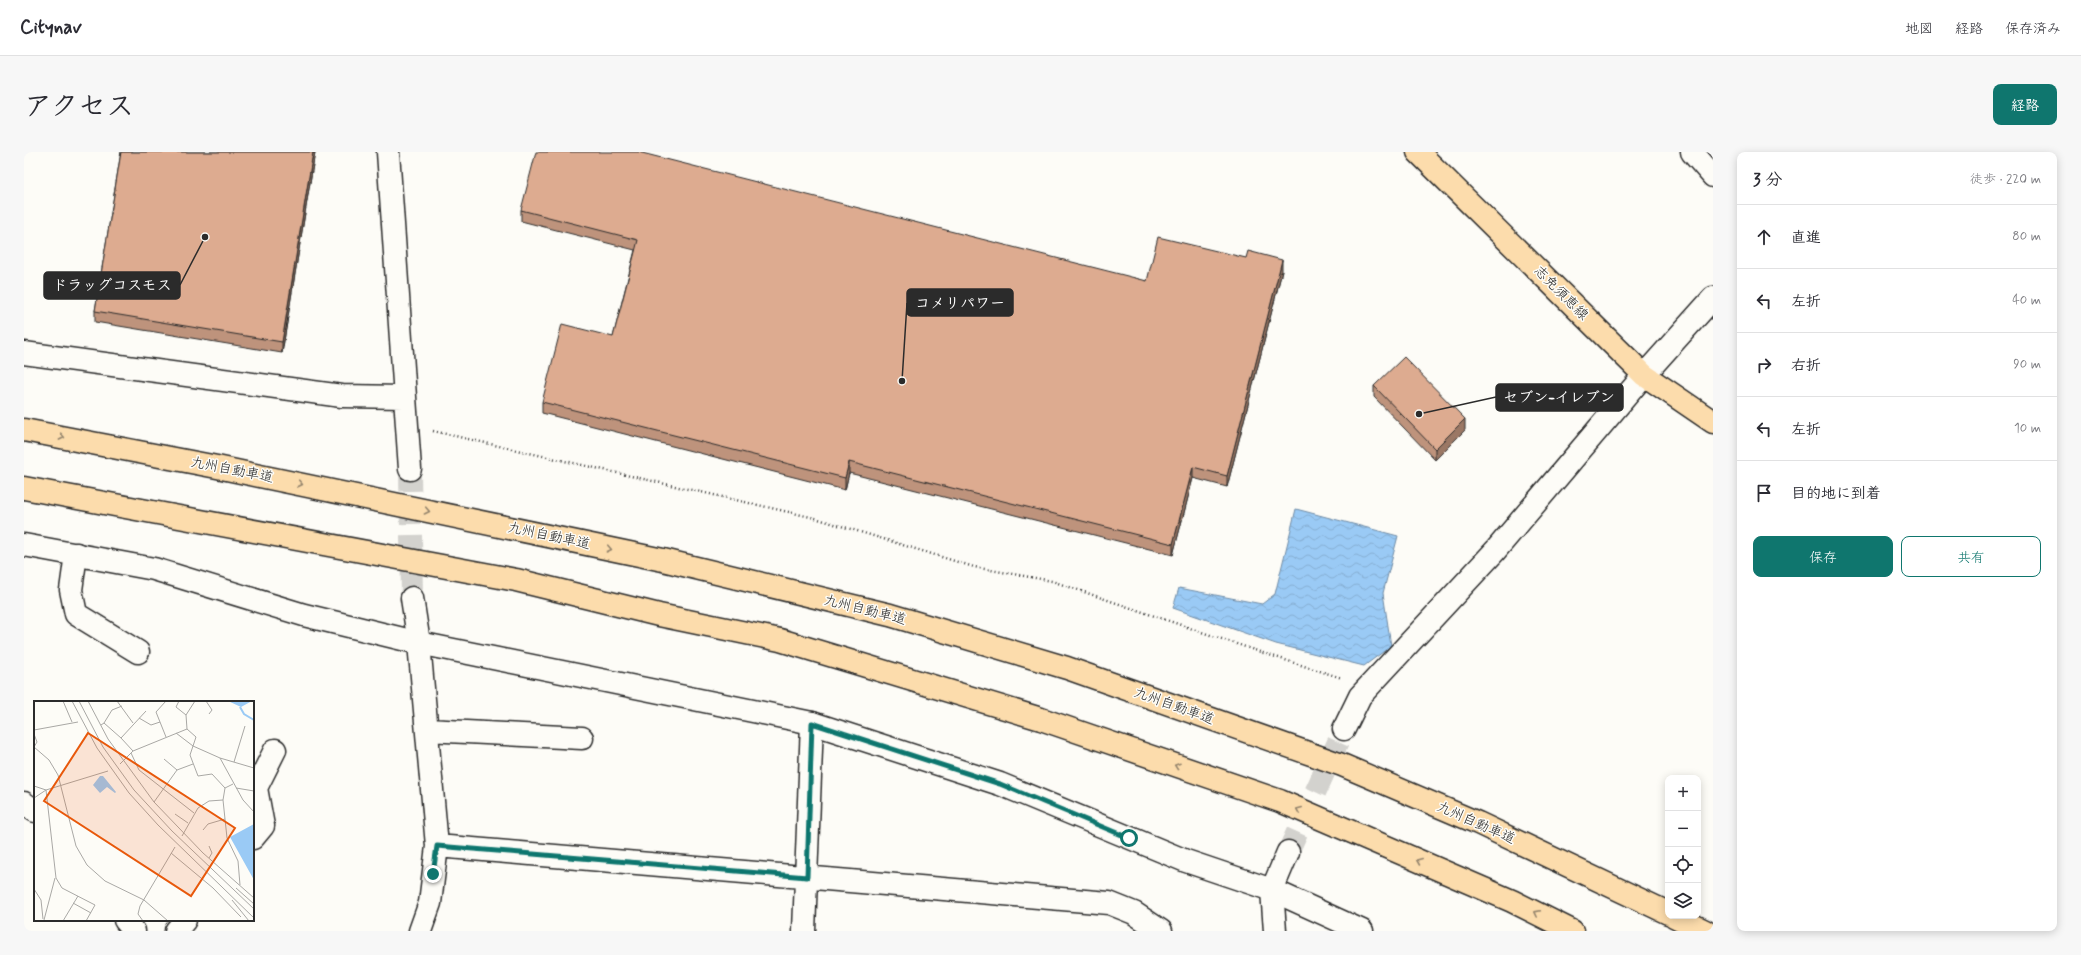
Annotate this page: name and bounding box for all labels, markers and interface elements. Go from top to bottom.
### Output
text: Citynav [20,15,82,40]
text: 地図 [1905,20,1933,38]
text: 経路 [1955,20,1983,38]
text: 保存済み [2005,20,2061,38]
button: 経路 [1993,84,2057,125]
text: アクセス [24,89,134,126]
text: 3 分 [1753,169,1782,191]
text: 徒歩 · 220 m [1970,171,2041,188]
icon: ahead [1753,226,1775,248]
text: 直進 [1791,228,1821,248]
text: 80 m [2012,228,2041,245]
street label: 志免須恵線 [1530,262,1592,324]
callout: ドラッグコスモス [44,272,180,299]
text: ドラッグコスモス [52,276,172,296]
callout: コメリパワー [907,289,1013,316]
icon: left [1753,290,1775,312]
text: 左折 [1791,292,1821,312]
text: 40 m [2012,292,2041,309]
text: コメリパワー [915,294,1005,314]
icon: right [1753,354,1775,376]
text: 右折 [1791,356,1821,376]
text: 90 m [2013,356,2041,373]
callout: セブン-イレブン [1496,384,1623,411]
text: セブン-イレブン [1503,388,1615,408]
icon: left [1753,418,1775,440]
text: 左折 [1791,420,1821,440]
text: 10 m [2014,420,2041,437]
one-way arrow [59,433,65,441]
street label: 九州自動車道 [189,453,275,487]
one-way arrow [297,479,303,488]
icon: arrive [1753,482,1775,504]
text: 目的地に到着 [1791,484,1881,504]
one-way arrow [424,506,430,514]
street label: 九州自動車道 [506,518,592,554]
button: 保存 [1753,536,1893,577]
button: 共有 [1901,536,2041,577]
one-way arrow [606,544,612,552]
street label: 九州自動車道 [822,591,908,629]
street label: 九州自動車道 [1131,683,1217,729]
inset map [34,701,254,921]
one-way arrow [1173,762,1180,770]
map controls [1665,775,1701,919]
button: + [1665,775,1701,811]
street label: 九州自動車道 [1434,798,1518,848]
one-way arrow [1296,806,1303,814]
button: − [1665,811,1701,847]
route start [1120,829,1138,847]
button: locate [1665,847,1701,883]
one-way arrow [1415,857,1422,865]
route end [424,865,442,883]
button: layers [1665,883,1701,919]
one-way arrow [1534,910,1542,918]

